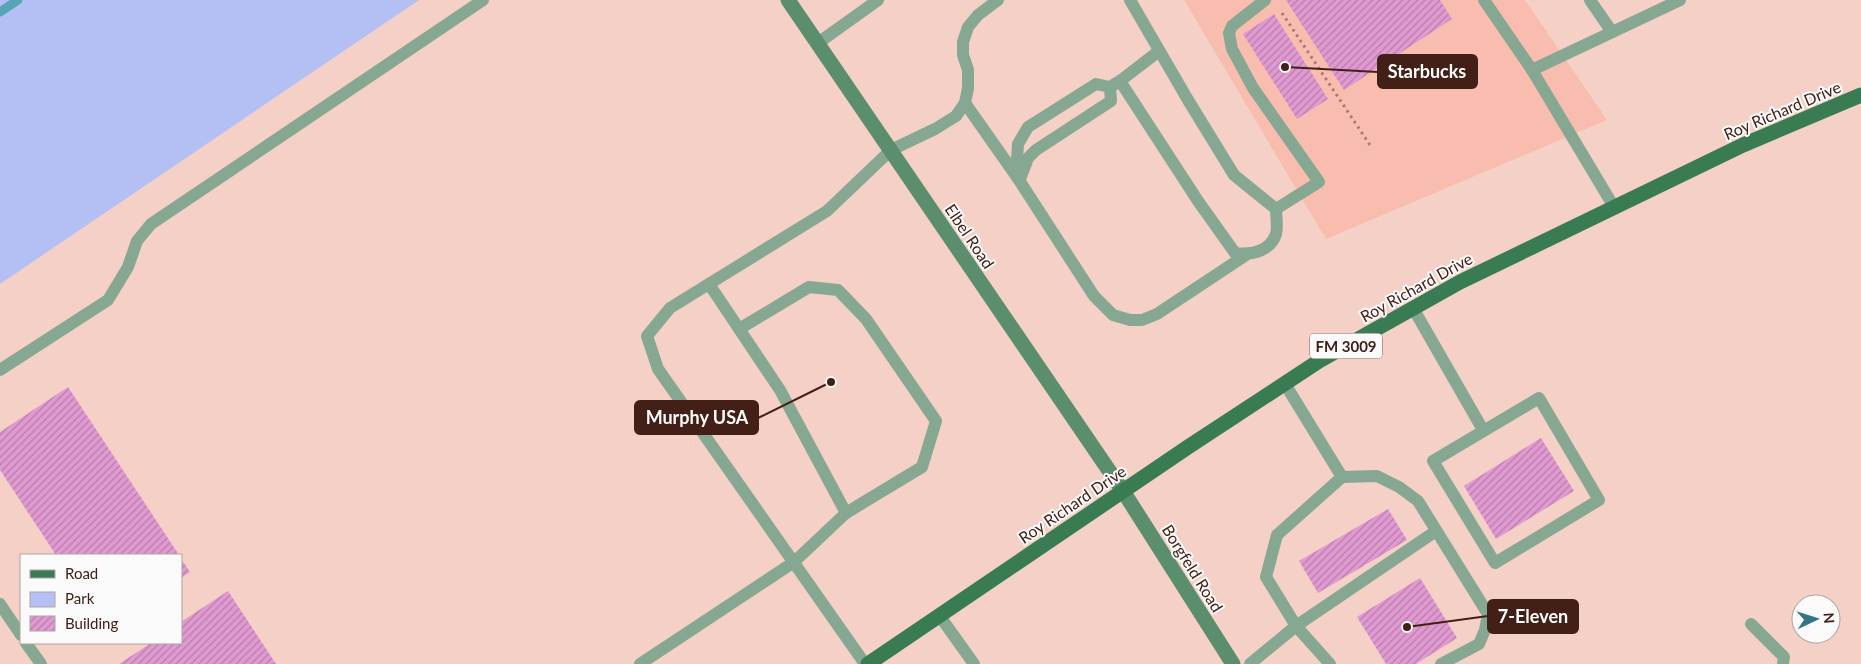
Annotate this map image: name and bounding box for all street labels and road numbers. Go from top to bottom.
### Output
street label: Roy Richard Drive [1721,77,1843,143]
street label: Elbel Road [942,200,998,272]
street label: Roy Richard Drive [1357,248,1475,326]
road number: FM 3009 [1310,334,1382,358]
street label: Roy Richard Drive [1015,461,1129,547]
street label: Borgfeld Road [1159,521,1227,615]

